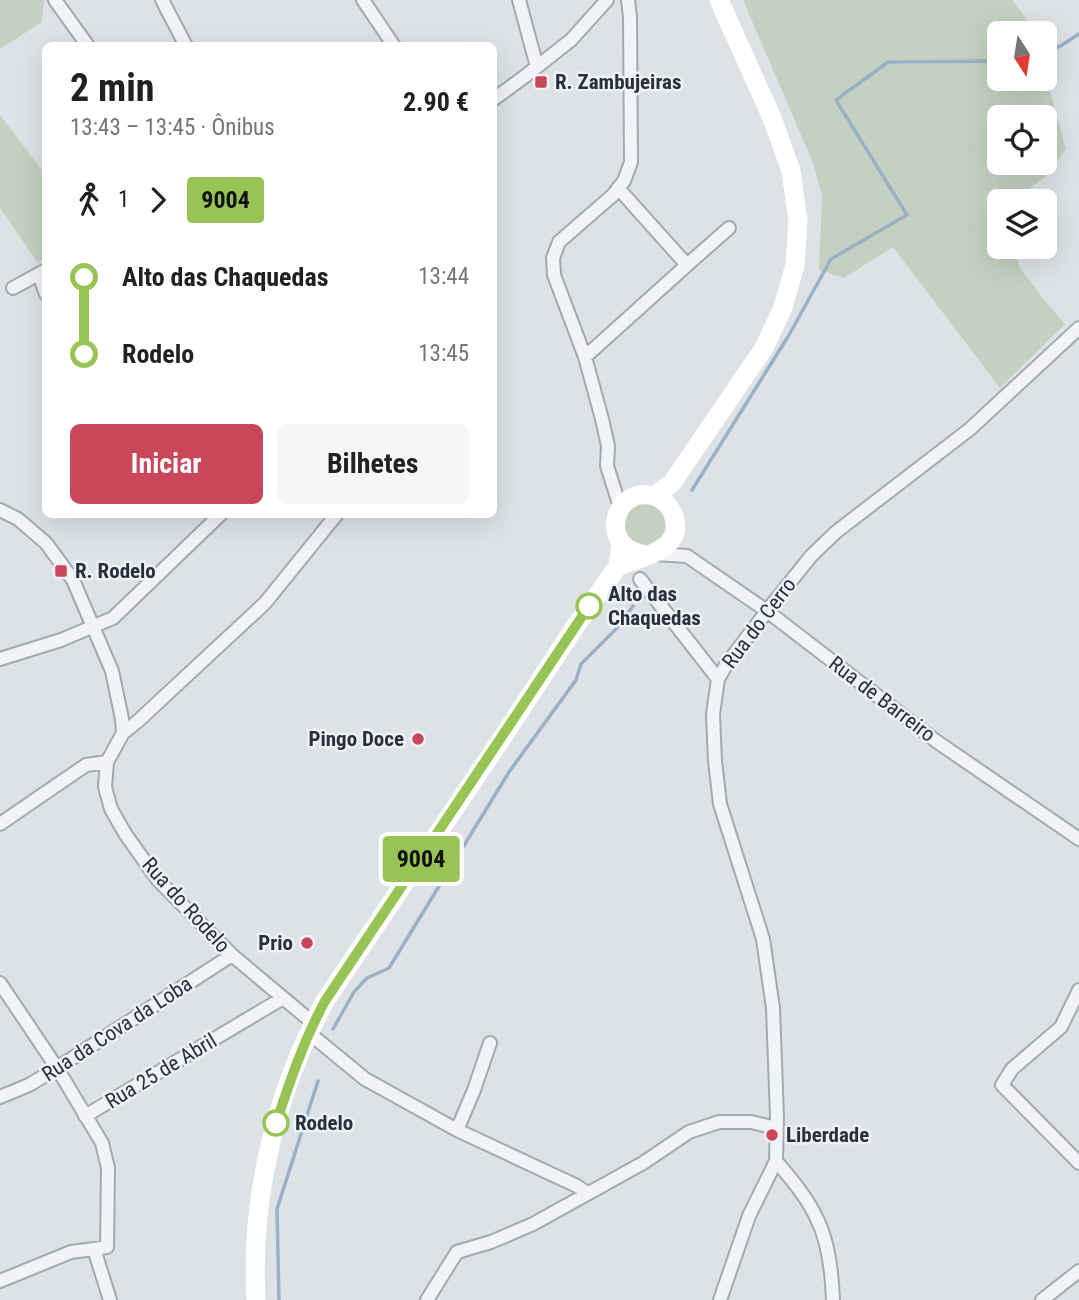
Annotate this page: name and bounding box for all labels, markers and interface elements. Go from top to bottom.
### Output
north arrow [987,21,1057,91]
map controls [987,21,1057,259]
text: 2 min [70,66,154,110]
place label: R. Zambujeiras [555,70,681,94]
marker: R. Zambujeiras [533,74,549,90]
text: 2.90 € [403,87,469,117]
button: locate [987,105,1057,175]
text: 13:43 – 13:45 · Ônibus [70,114,275,141]
icon: walk [70,181,108,219]
icon: forward [139,181,177,219]
text: 1 [118,186,129,213]
text: 9004 [201,186,250,214]
button: layers [987,189,1057,259]
text: Alto das Chaquedas [122,262,329,292]
text: 13:44 [418,263,469,290]
text: Rodelo [122,339,194,369]
text: 13:45 [418,340,469,367]
button: Iniciar [70,424,263,504]
button: Bilhetes [277,424,469,504]
place label: R. Rodelo [75,559,156,583]
marker: R. Rodelo [53,563,69,579]
street label: Rua do Cerro [717,573,801,673]
place label: Alto das Chaquedas [608,582,701,630]
marker: Alto das Chaquedas [576,593,602,619]
street label: Rua de Barreiro [824,651,940,747]
place label: Pingo Doce [309,727,404,751]
marker: Pingo Doce [410,731,426,747]
line badge: 9004 [372,836,470,882]
text: 9004 [397,845,445,873]
street label: Rua do Rodelo [137,853,235,957]
place label: Prio [258,931,293,955]
marker: Prio [299,935,315,951]
street label: Rua da Cova da Loba [38,972,196,1086]
street label: Rua 25 de Abril [101,1028,221,1114]
marker: Rodelo [263,1110,289,1136]
place label: Rodelo [295,1111,353,1135]
place label: Liberdade [786,1123,869,1147]
marker: Liberdade [764,1127,780,1143]

